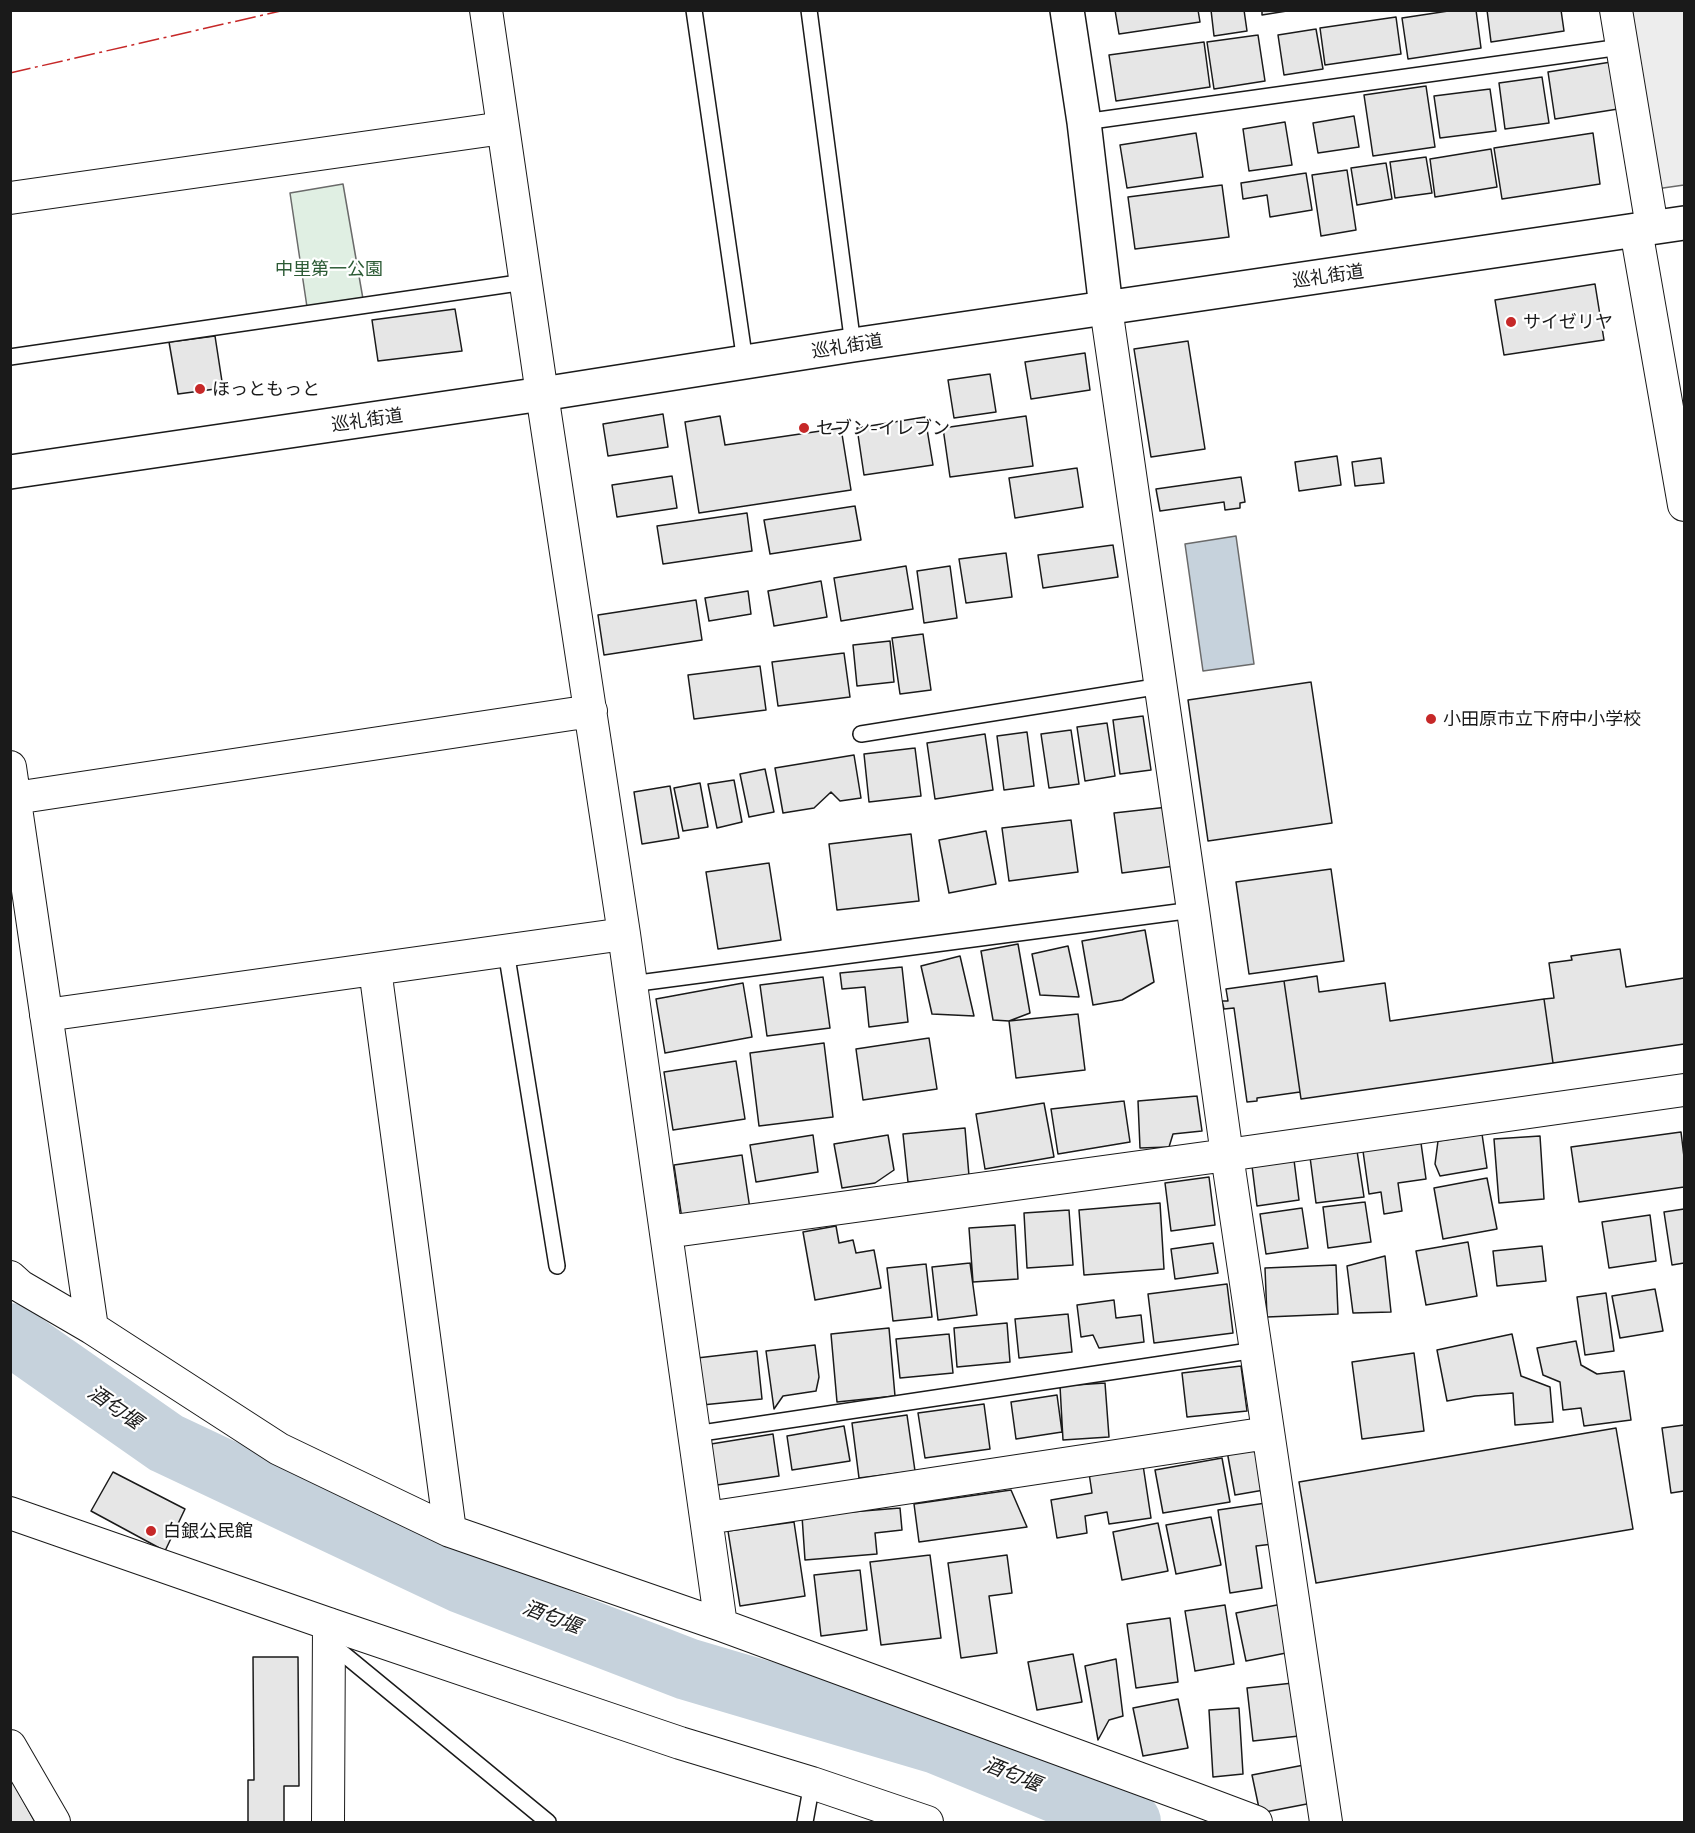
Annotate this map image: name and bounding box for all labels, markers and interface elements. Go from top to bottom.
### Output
park label: 中里第一公園 [275,258,383,280]
street label: 巡礼街道 [1291,260,1365,292]
place label: サイゼリヤ [1523,311,1613,333]
marker: サイゼリヤ [1504,315,1518,329]
street label: 巡礼街道 [810,330,884,362]
place label: ほっともっと [212,378,320,400]
marker: ほっともっと [193,382,207,396]
street label: 巡礼街道 [330,404,404,436]
place label: セブン-イレブン [816,417,950,439]
marker: セブン-イレブン [797,421,811,435]
place label: 小田原市立下府中小学校 [1443,708,1641,730]
marker: 小田原市立下府中小学校 [1424,712,1438,726]
water label: 酒匂堰 [84,1380,146,1434]
place label: 白銀公民館 [163,1520,253,1542]
marker: 白銀公民館 [144,1524,158,1538]
water label: 酒匂堰 [520,1595,584,1639]
water label: 酒匂堰 [980,1752,1044,1796]

